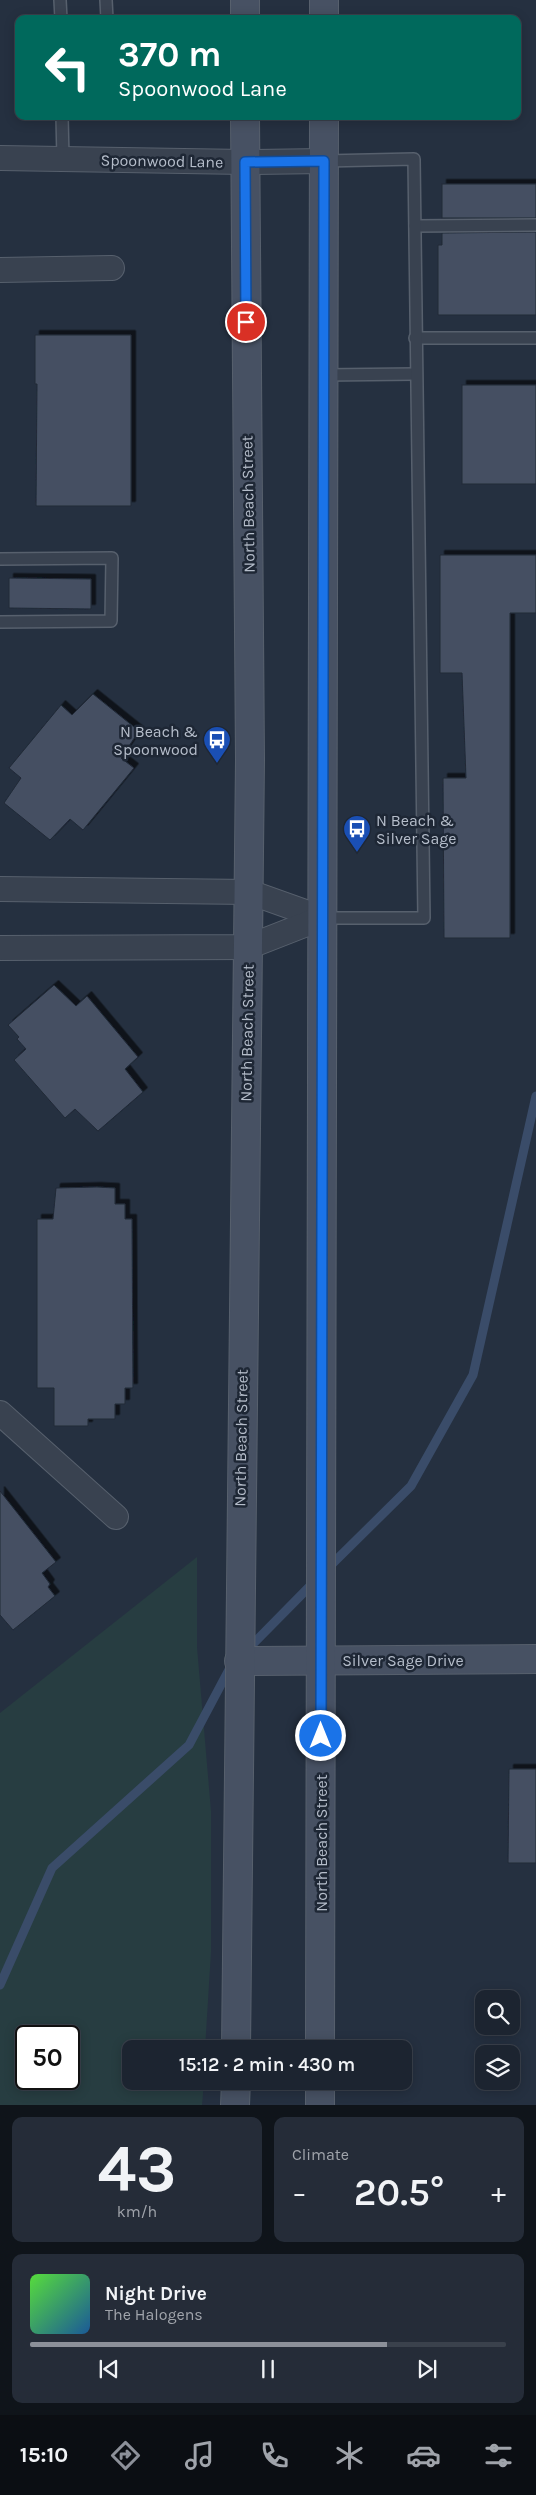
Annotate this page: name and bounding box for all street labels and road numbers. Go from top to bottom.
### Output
street label: Spoonwood Lane [100,150,224,172]
street label: North Beach Street [237,435,259,573]
street label: North Beach Street [236,964,258,1102]
street label: North Beach Street [230,1369,252,1507]
street label: Silver Sage Drive [342,1651,464,1670]
street label: North Beach Street [312,1774,331,1912]

